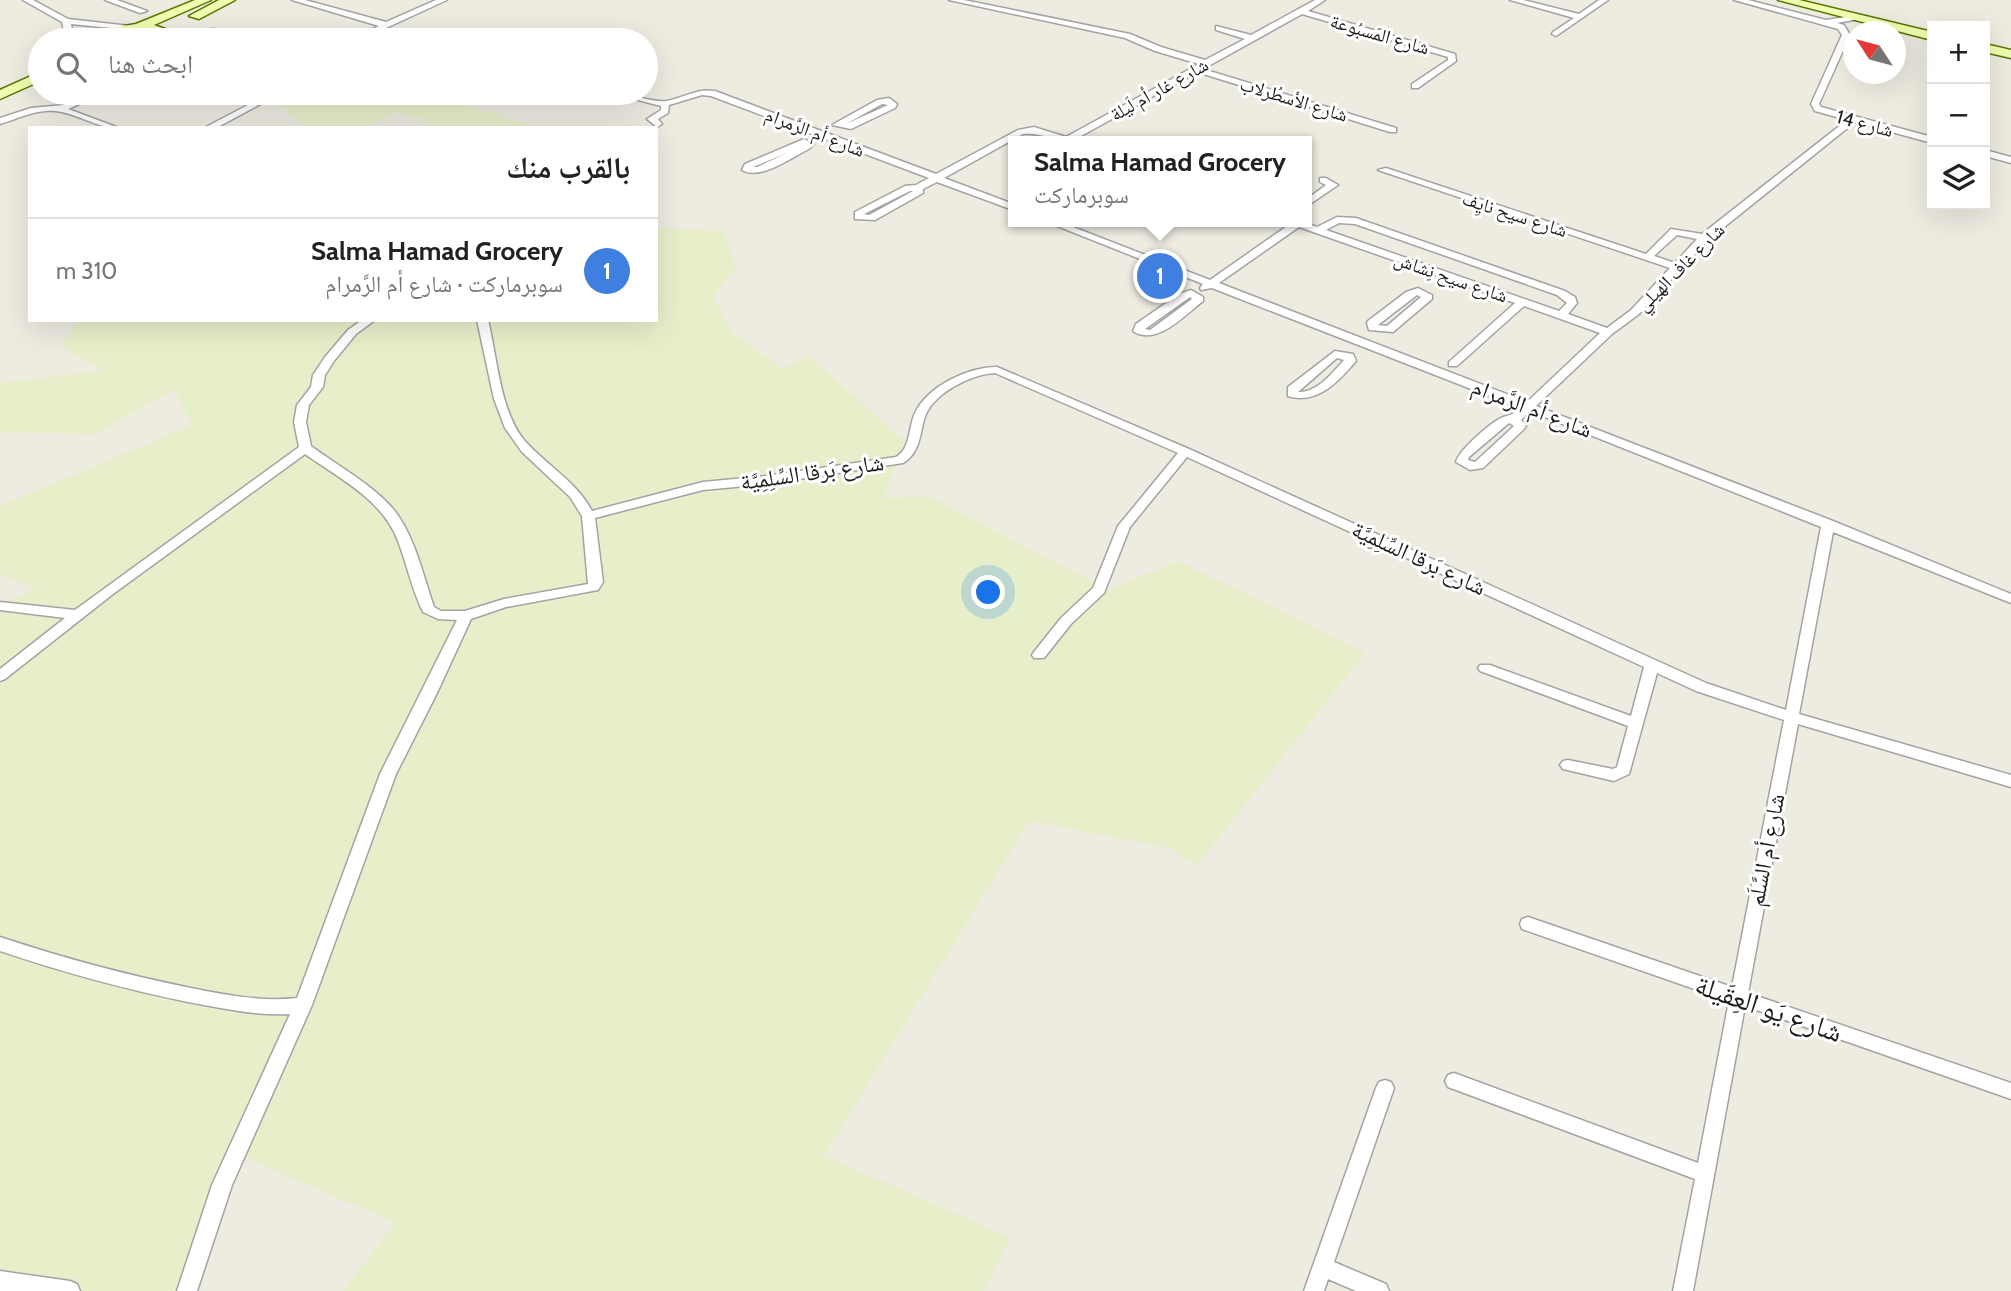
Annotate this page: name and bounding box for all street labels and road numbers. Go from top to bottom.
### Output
street label: شارع المَسبُوعة [1328,9,1432,60]
street label: شارع غار أم لَيلة [1106,53,1213,128]
street label: شارع الأسطُرلاب [1237,72,1350,127]
street label: شارع أم الرَّمرام [761,103,868,164]
street label: شارع 14 [1834,105,1896,142]
street label: شارع سيح نايِف [1459,187,1570,245]
street label: شارع غاف الهيلي [1631,218,1732,319]
street label: شارع سيح نِشاش [1391,247,1511,309]
street label: شارع أم الرَّمرام [1467,372,1596,446]
street label: شارع بَرقا السِّلِمِيَّة [738,448,886,497]
street label: شارع بَرقا السِّلِمِيَّة [1347,515,1490,602]
street label: شارع أم السَّلَم [1741,791,1793,909]
street label: شارع يَو العِقَيلة [1691,967,1847,1050]

